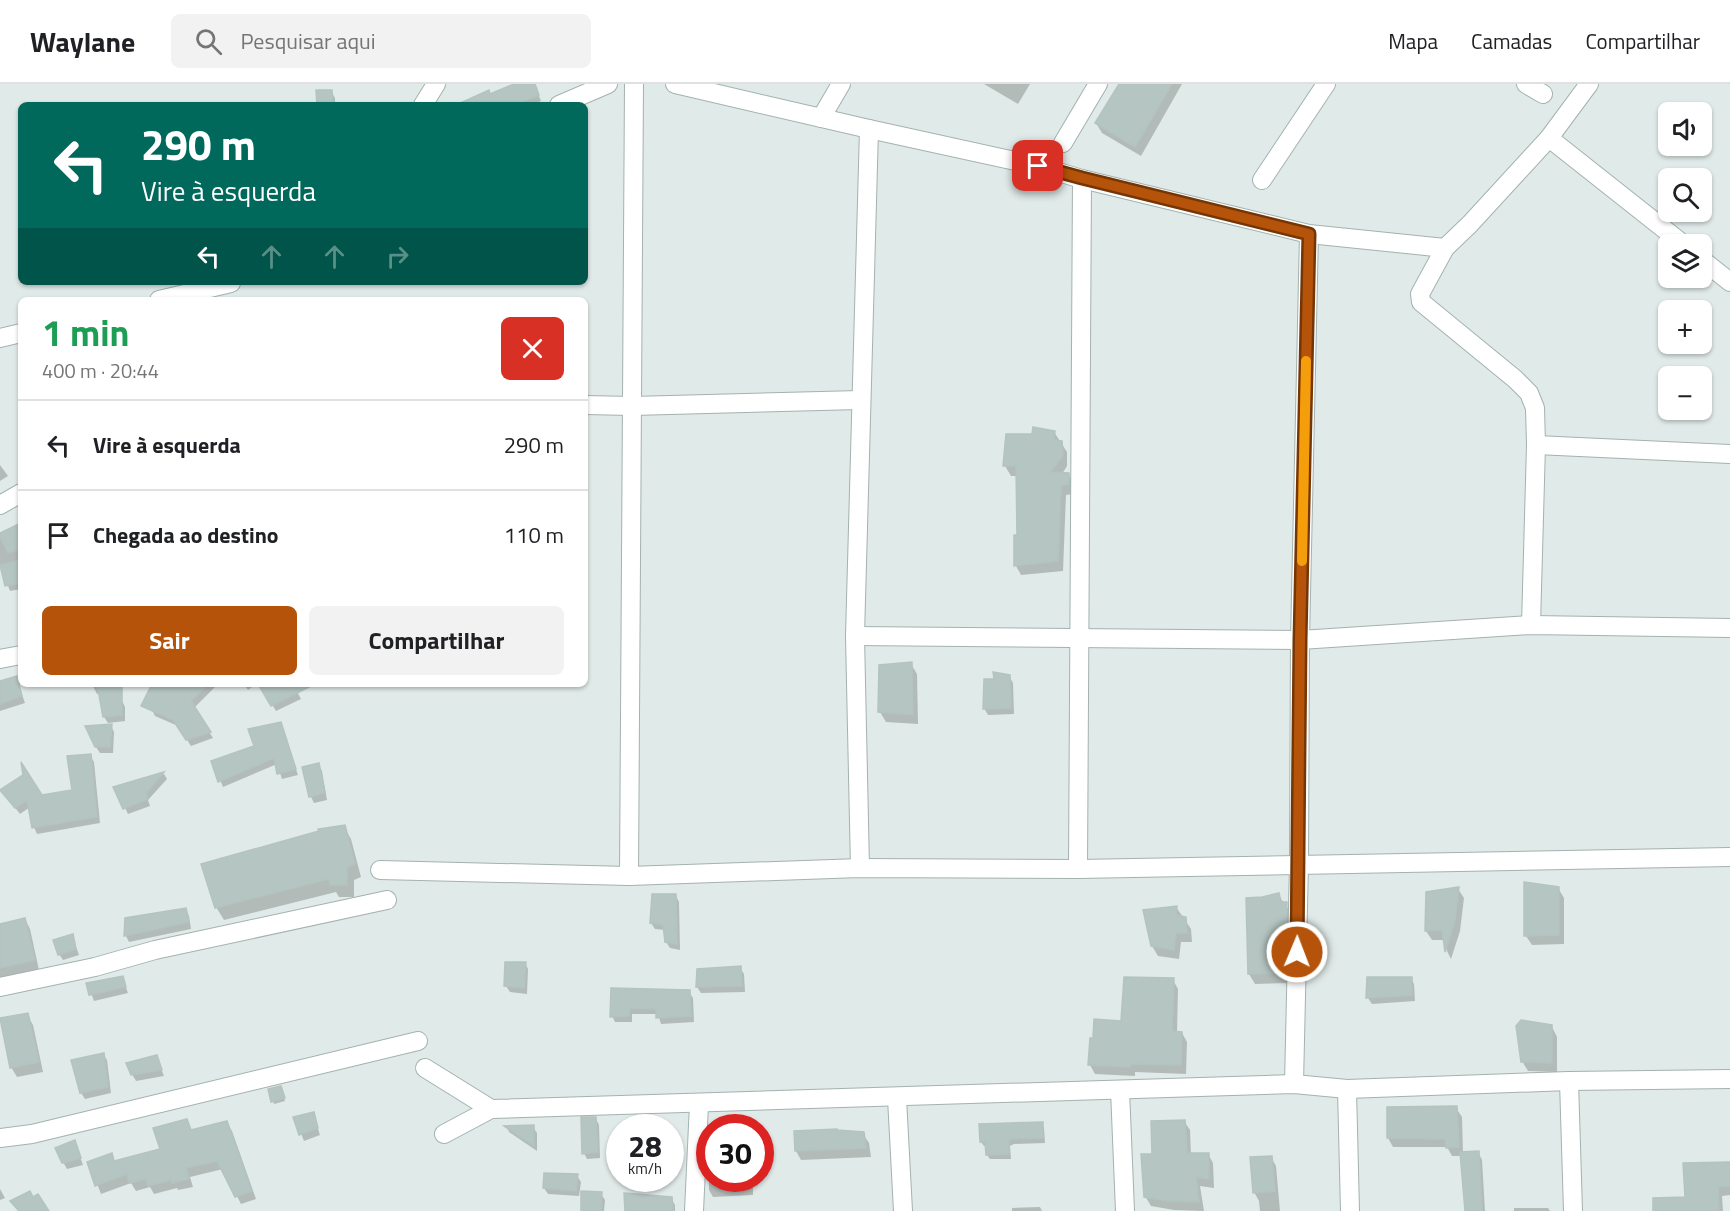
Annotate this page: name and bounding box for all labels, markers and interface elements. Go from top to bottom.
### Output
search box [171,14,591,68]
text: Waylane [30,20,135,63]
text: Pesquisar aqui [240,24,376,58]
icon: search [192,25,225,58]
text: Mapa [1388,25,1438,57]
text: Camadas [1471,25,1552,57]
text: Compartilhar [1585,25,1700,57]
map controls [1658,102,1712,420]
button: sound [1658,102,1712,156]
text: 290 m [141,112,256,176]
icon: left [42,126,120,204]
pin [1012,140,1063,191]
icon: arrive [1021,149,1054,182]
button: search [1658,168,1712,222]
text: Vire à esquerda [141,170,316,211]
button: layers [1658,234,1712,288]
icon: left [192,240,225,273]
icon: ahead [255,240,288,273]
icon: ahead [318,240,351,273]
icon: right [381,240,414,273]
button: + [1658,300,1712,354]
text: 1 min [42,305,129,360]
button: close [501,317,564,380]
text: 400 m · 20:44 [42,355,159,386]
button: − [1658,366,1712,420]
text: Vire à esquerda [93,428,241,462]
text: 290 m [504,428,564,462]
icon: left [42,429,75,462]
text: Chegada ao destino [93,518,279,552]
text: 110 m [504,518,564,552]
icon: arrive [42,519,75,552]
button: Sair [42,606,297,675]
button: Compartilhar [309,606,564,675]
position arrow [1265,920,1329,984]
speed limit sign: 30 [696,1114,774,1192]
text: 28 [628,1123,662,1169]
text: km/h [628,1157,662,1180]

